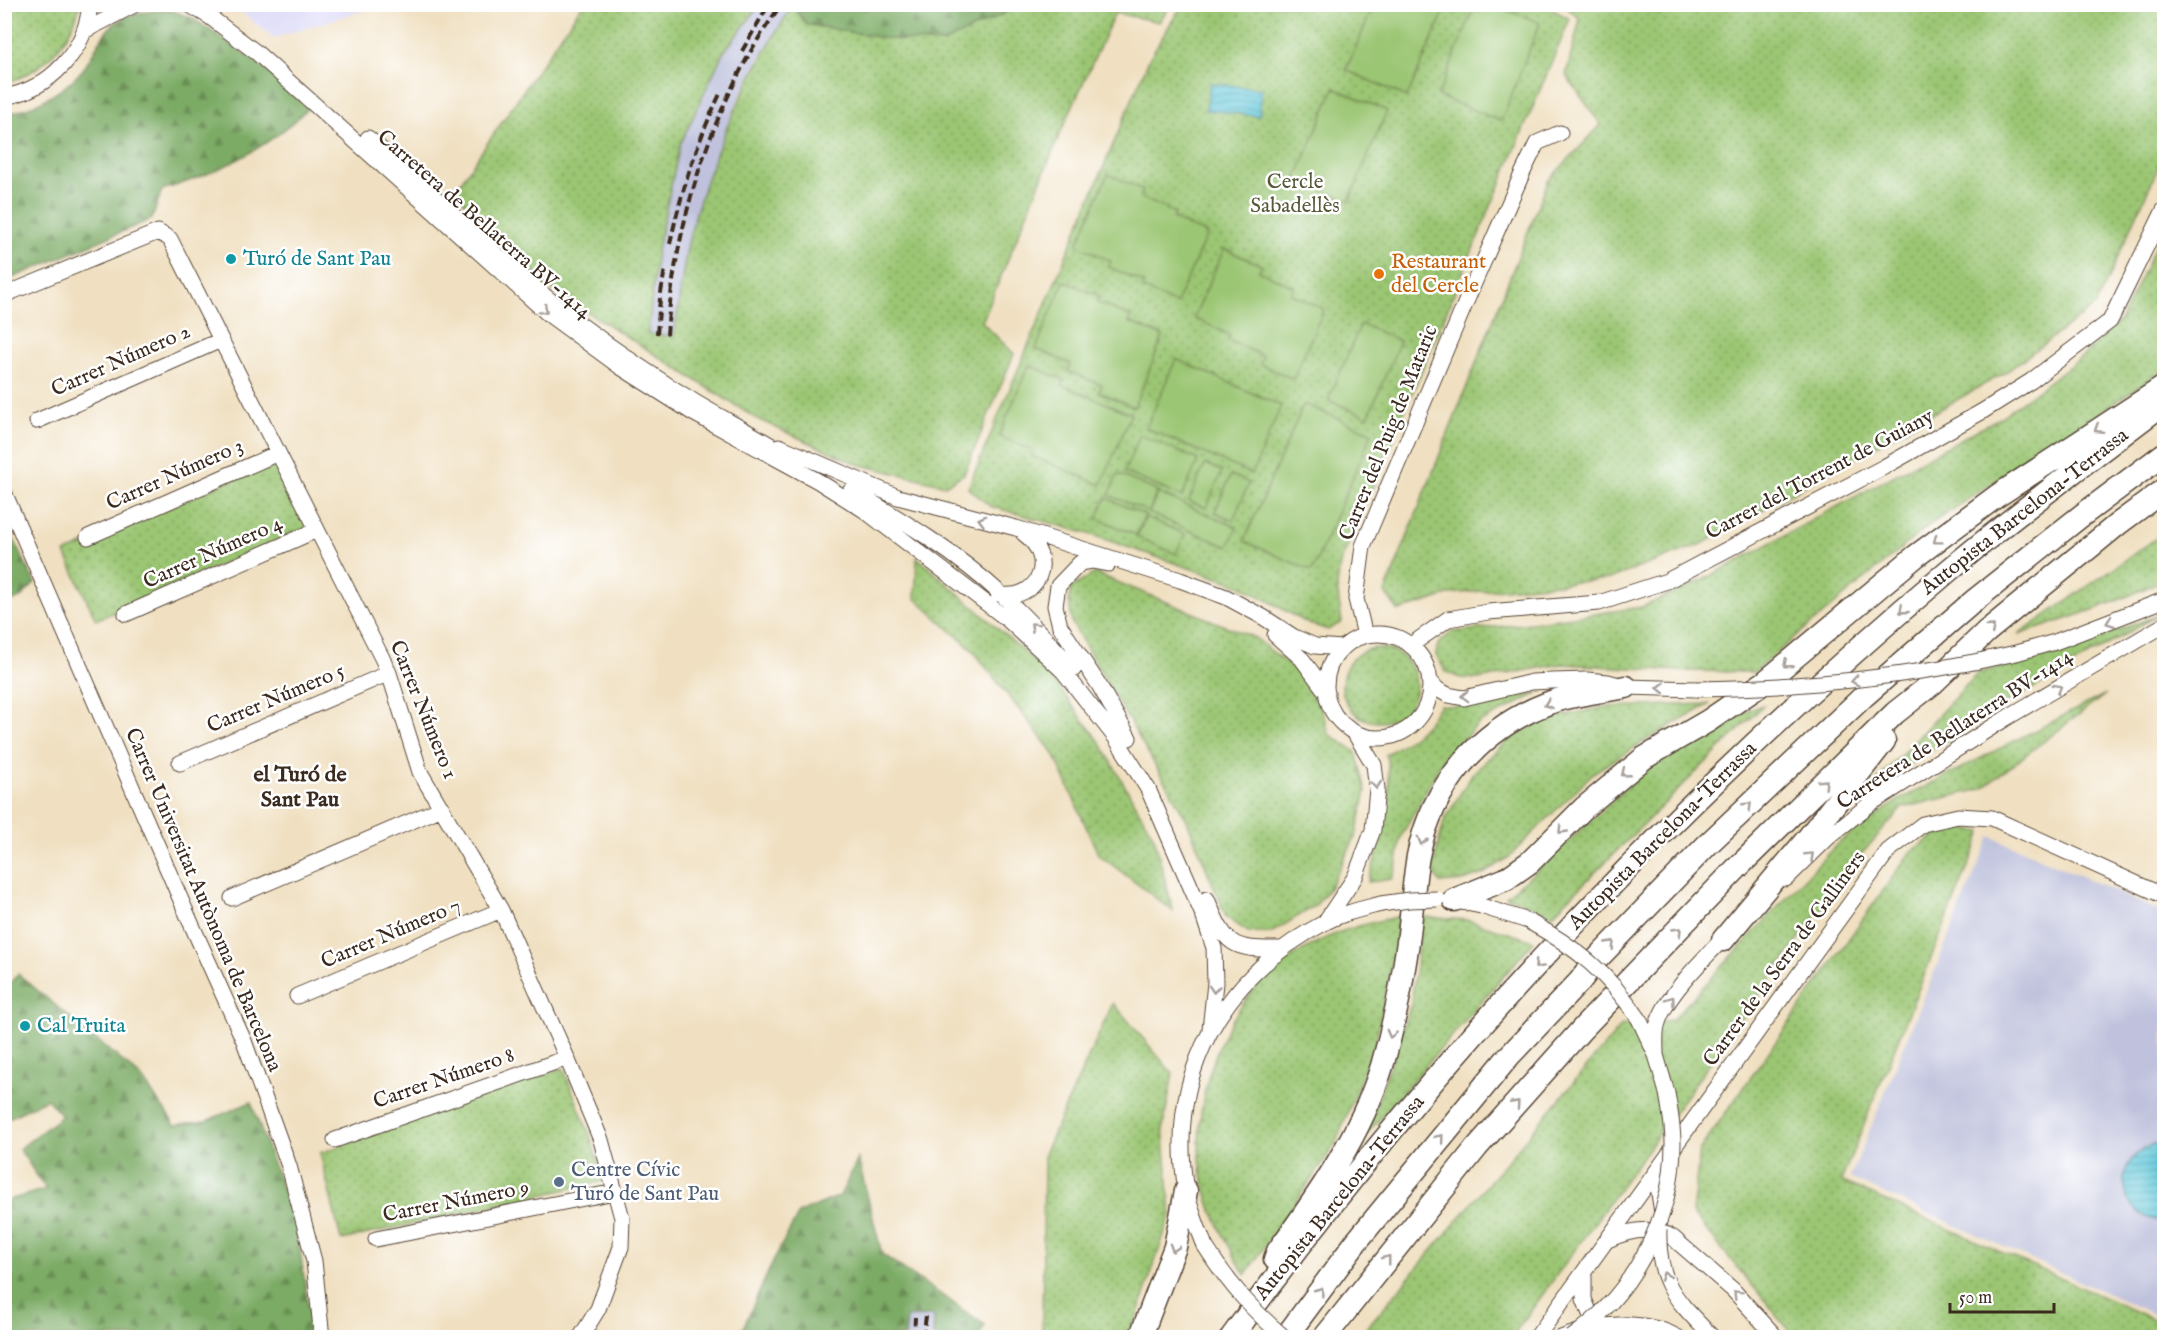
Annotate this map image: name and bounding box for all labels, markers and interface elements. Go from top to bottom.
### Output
street label: Carretera de Bellaterra BV-1414 [371,124,598,326]
park label: Cercle Sabadellès [1250,169,1340,220]
place label: Turó de Sant Pau [243,246,391,273]
place label: Restaurant del Cercle [1391,249,1486,300]
marker: Turó de Sant Pau [224,252,238,266]
marker: Restaurant del Cercle [1372,267,1386,281]
one-way arrow [537,303,548,314]
street label: Carrer Número 2 [47,318,195,404]
street label: Carrer del Puig de Mataric [1333,321,1445,545]
street label: Carrer del Torrent de Guiany [1701,403,1939,547]
street label: Autopista Barcelona-Terrassa [1915,422,2135,602]
one-way arrow [2093,422,2104,433]
street label: Carrer Número 3 [102,433,248,517]
street label: Carrer Número 4 [139,510,287,596]
one-way arrow [977,514,987,527]
one-way arrow [1933,533,1944,544]
one-way arrow [1899,603,1910,614]
one-way arrow [2105,614,2116,627]
one-way arrow [1030,622,1041,633]
one-way arrow [1984,624,1995,635]
street label: Carrer Número 1 [383,637,463,783]
street label: Carretera de Bellaterra BV-1414 [1832,643,2079,817]
one-way arrow [1783,657,1794,668]
street label: Carrer Número 5 [203,658,349,740]
one-way arrow [1850,674,1859,686]
one-way arrow [1656,682,1665,694]
one-way arrow [2052,683,2062,695]
one-way arrow [1461,690,1470,702]
one-way arrow [1544,697,1554,709]
street label: Carrer Universitat Autònoma de Barcelona [118,724,288,1077]
street label: Autopista Barcelona-Terrassa [1562,735,1764,937]
district label: el Turó de Sant Pau [253,761,347,814]
one-way arrow [1621,765,1632,776]
one-way arrow [1816,779,1827,790]
one-way arrow [1369,780,1382,789]
one-way arrow [1742,802,1752,813]
one-way arrow [1558,824,1569,834]
one-way arrow [1417,836,1429,846]
street label: Carrer de la Serra de Galliners [1698,846,1872,1072]
one-way arrow [1803,852,1814,863]
street label: Carrer Número 7 [317,892,465,976]
one-way arrow [1670,927,1681,938]
one-way arrow [1604,941,1615,951]
one-way arrow [1534,959,1545,969]
one-way arrow [1207,985,1220,994]
one-way arrow [1664,995,1675,1006]
place label: Cal Truita [37,1013,126,1040]
marker: Cal Truita [18,1019,32,1033]
one-way arrow [1386,1028,1398,1039]
street label: Carrer Número 8 [370,1042,518,1116]
street label: Autopista Barcelona-Terrassa [1248,1089,1432,1307]
one-way arrow [1509,1100,1520,1110]
one-way arrow [1433,1134,1444,1145]
place label: Centre Cívic Turó de Sant Pau [571,1157,719,1208]
street label: Carrer Número 9 [381,1175,531,1229]
marker: Centre Cívic Turó de Sant Pau [552,1175,566,1189]
one-way arrow [1169,1242,1181,1253]
one-way arrow [1379,1255,1390,1266]
one-way arrow [1659,1271,1672,1282]
scale bar [1950,1276,2054,1314]
one-way arrow [1312,1286,1323,1297]
text: 50 m [1959,1287,1992,1310]
one-way arrow [1733,1291,1744,1301]

